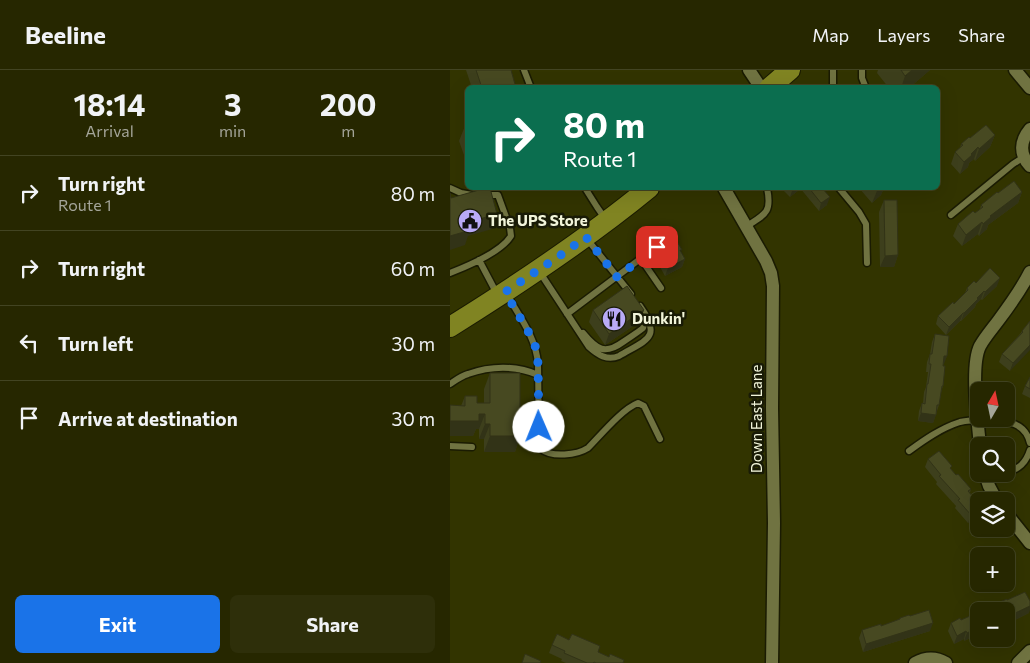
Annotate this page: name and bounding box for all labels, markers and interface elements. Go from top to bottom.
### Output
text: Beeline [25,20,106,49]
text: Map [812,24,849,46]
text: Layers [877,24,930,46]
text: Share [958,24,1005,46]
text: 18:14 [73,85,146,122]
text: 3 [224,85,241,122]
text: 200 [320,85,377,122]
text: 80 m [563,102,645,145]
icon: right [480,105,545,170]
text: Arrival [85,121,134,140]
text: min [219,121,246,140]
text: m [341,121,355,140]
text: Route 1 [563,145,637,172]
text: Turn right [58,172,145,195]
icon: right [15,179,43,207]
text: 80 m [391,182,435,205]
text: Route 1 [58,195,111,214]
public building icon: The UPS Store [457,208,483,234]
place label: The UPS Store [488,211,588,229]
pin [636,226,678,268]
icon: arrive [643,233,671,261]
icon: right [15,254,43,282]
text: Turn right [58,257,145,280]
text: 60 m [391,257,435,280]
restaurant icon: Dunkin' [601,306,627,332]
place label: Dunkin' [632,309,685,327]
icon: left [15,329,43,357]
text: Turn left [58,332,133,355]
text: 30 m [392,332,435,355]
street label: Down East Lane [747,365,765,473]
north arrow [970,382,1015,428]
map controls [970,382,1015,647]
position arrow [512,400,564,452]
icon: arrive [15,404,43,432]
text: Arrive at destination [58,407,238,430]
text: 30 m [392,407,435,430]
button: search [970,437,1015,482]
button: layers [970,492,1015,537]
button: + [970,547,1015,592]
button: Exit [15,595,220,653]
button: Share [230,595,435,653]
button: − [970,602,1015,647]

